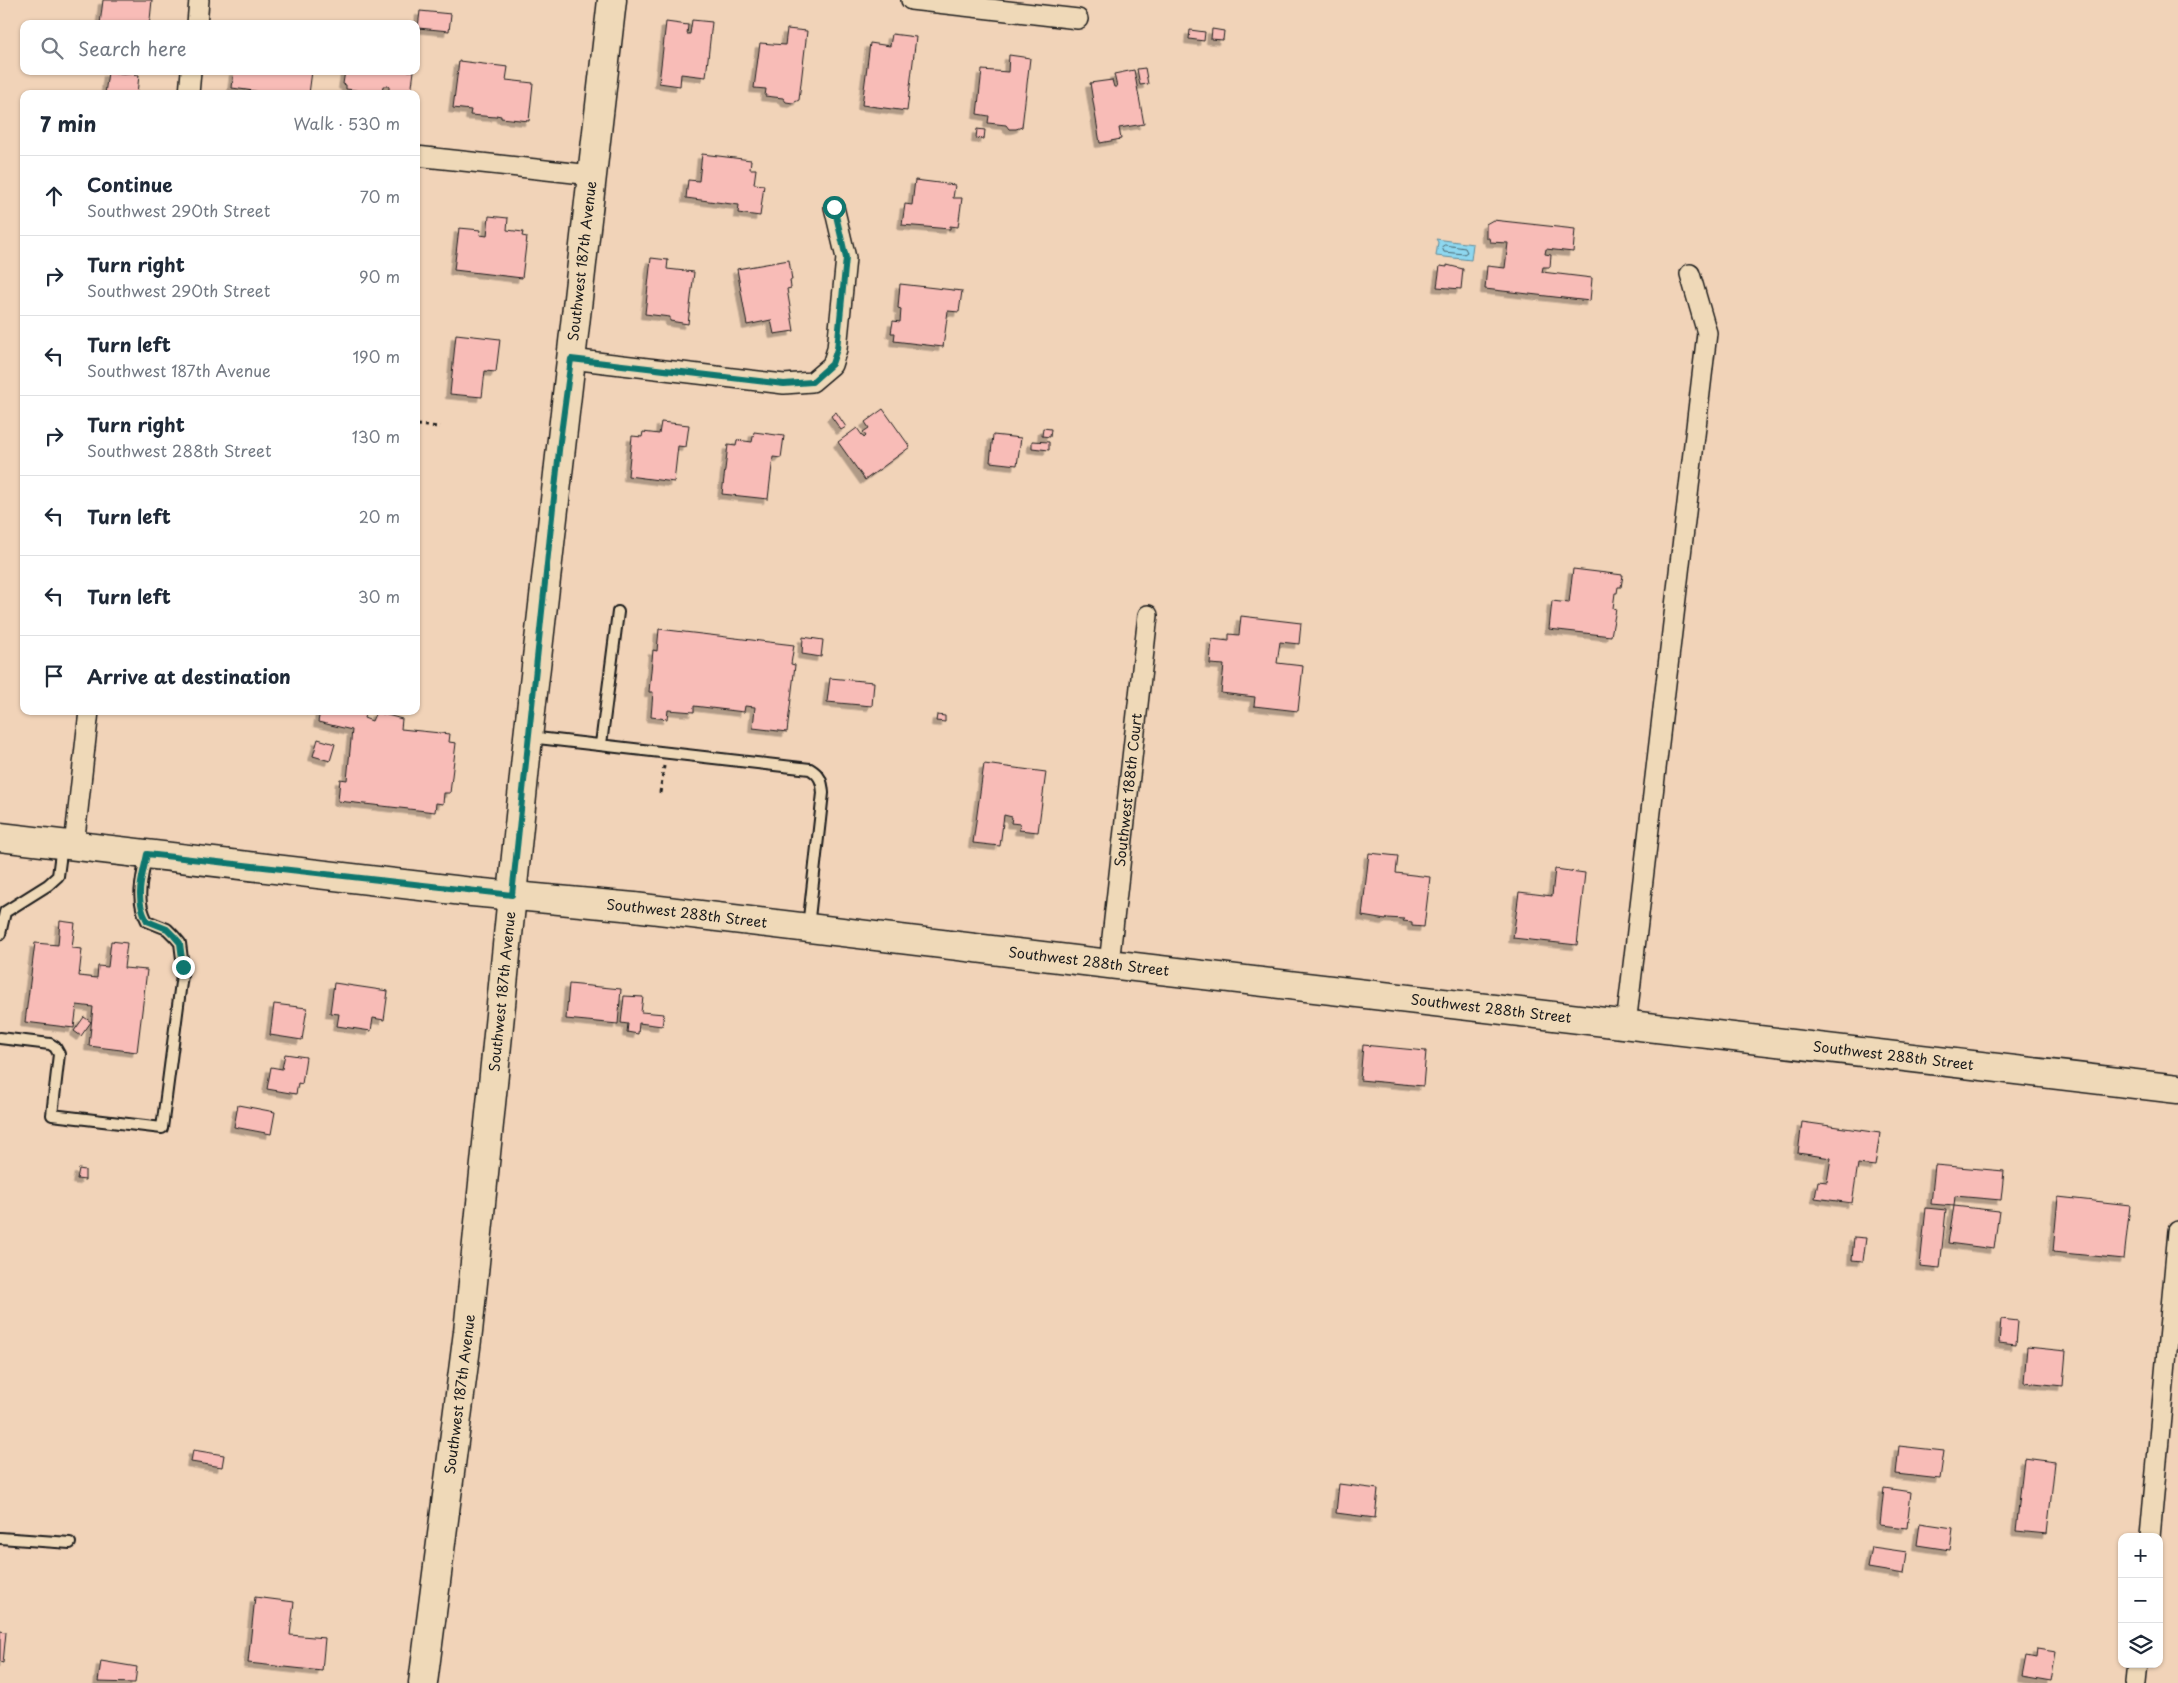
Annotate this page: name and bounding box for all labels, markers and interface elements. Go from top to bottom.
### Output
search box [20,20,420,75]
icon: search [38,34,66,62]
text: Search here [78,34,187,62]
text: 7 min [40,107,96,139]
text: Walk · 530 m [293,111,400,135]
text: Continue [87,170,173,198]
street label: Southwest 187th Avenue [562,179,601,342]
icon: ahead [40,182,68,210]
text: 70 m [360,184,400,208]
route start [823,196,846,219]
text: Southwest 290th Street [87,198,270,222]
text: Turn right [87,250,185,278]
icon: right [40,262,68,290]
text: 90 m [359,264,400,288]
text: Southwest 290th Street [87,278,270,302]
text: Turn left [87,330,171,358]
icon: left [40,342,68,370]
text: 190 m [352,344,400,368]
text: Southwest 187th Avenue [87,358,271,382]
text: Turn right [87,410,185,438]
icon: right [40,422,68,450]
text: 130 m [352,424,400,448]
text: Southwest 288th Street [87,438,272,462]
icon: left [40,502,68,530]
text: Turn left [87,502,171,530]
text: 20 m [359,504,400,528]
icon: left [40,582,68,610]
text: Turn left [87,582,171,610]
text: 30 m [358,584,400,608]
icon: arrive [40,662,68,690]
text: Arrive at destination [87,662,291,690]
street label: Southwest 188th Court [1109,712,1147,868]
street label: Southwest 288th Street [605,893,769,933]
street label: Southwest 187th Avenue [483,910,520,1073]
street label: Southwest 288th Street [1007,941,1171,981]
route end [172,956,195,979]
street label: Southwest 288th Street [1410,988,1573,1028]
street label: Southwest 288th Street [1812,1035,1975,1075]
street label: Southwest 187th Avenue [439,1313,480,1475]
map controls [2118,1533,2163,1668]
button: + [2118,1533,2163,1578]
button: − [2118,1578,2163,1623]
button: layers [2118,1623,2163,1668]

